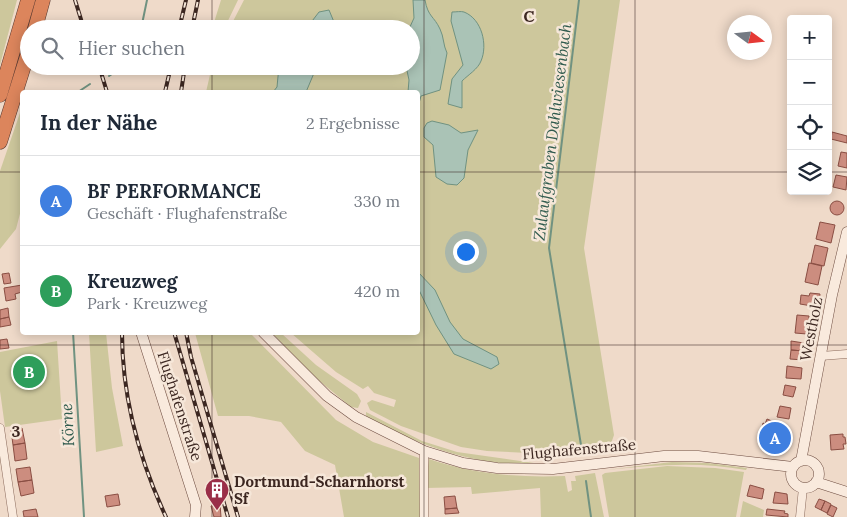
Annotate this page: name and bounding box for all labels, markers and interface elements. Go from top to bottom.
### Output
text: C [523,6,535,26]
north arrow [727,15,772,60]
map controls [787,15,832,195]
button: + [787,15,832,60]
search box [20,20,420,75]
water label: Zulaufgraben Dahlwiesenbach [529,22,575,242]
icon: search [38,34,66,62]
text: Hier suchen [78,36,185,60]
button: − [787,60,832,105]
button: locate [787,105,832,150]
text: In der Nähe [40,109,157,136]
text: 2 Ergebnisse [306,113,400,133]
button: layers [787,150,832,195]
text: BF PERFORMANCE [87,179,261,203]
text: A [51,191,61,211]
text: 330 m [354,191,400,211]
text: Geschäft · Flughafenstraße [87,203,288,223]
your location [453,239,479,265]
text: Kreuzweg [87,269,177,293]
text: B [51,281,61,301]
text: 420 m [354,281,400,301]
text: Park · Kreuzweg [87,293,207,313]
street label: Westholz [795,295,827,363]
street label: Flughafenstraße [153,349,207,463]
pin: B [13,353,45,391]
water label: Körne [56,402,78,447]
pin: A [759,419,791,457]
text: 3 [12,421,21,441]
street label: Flughafenstraße [521,435,637,463]
place label: Dortmund-Scharnhorst Sf [234,472,405,508]
building icon: Dortmund-Scharnhorst Sf [204,477,230,511]

